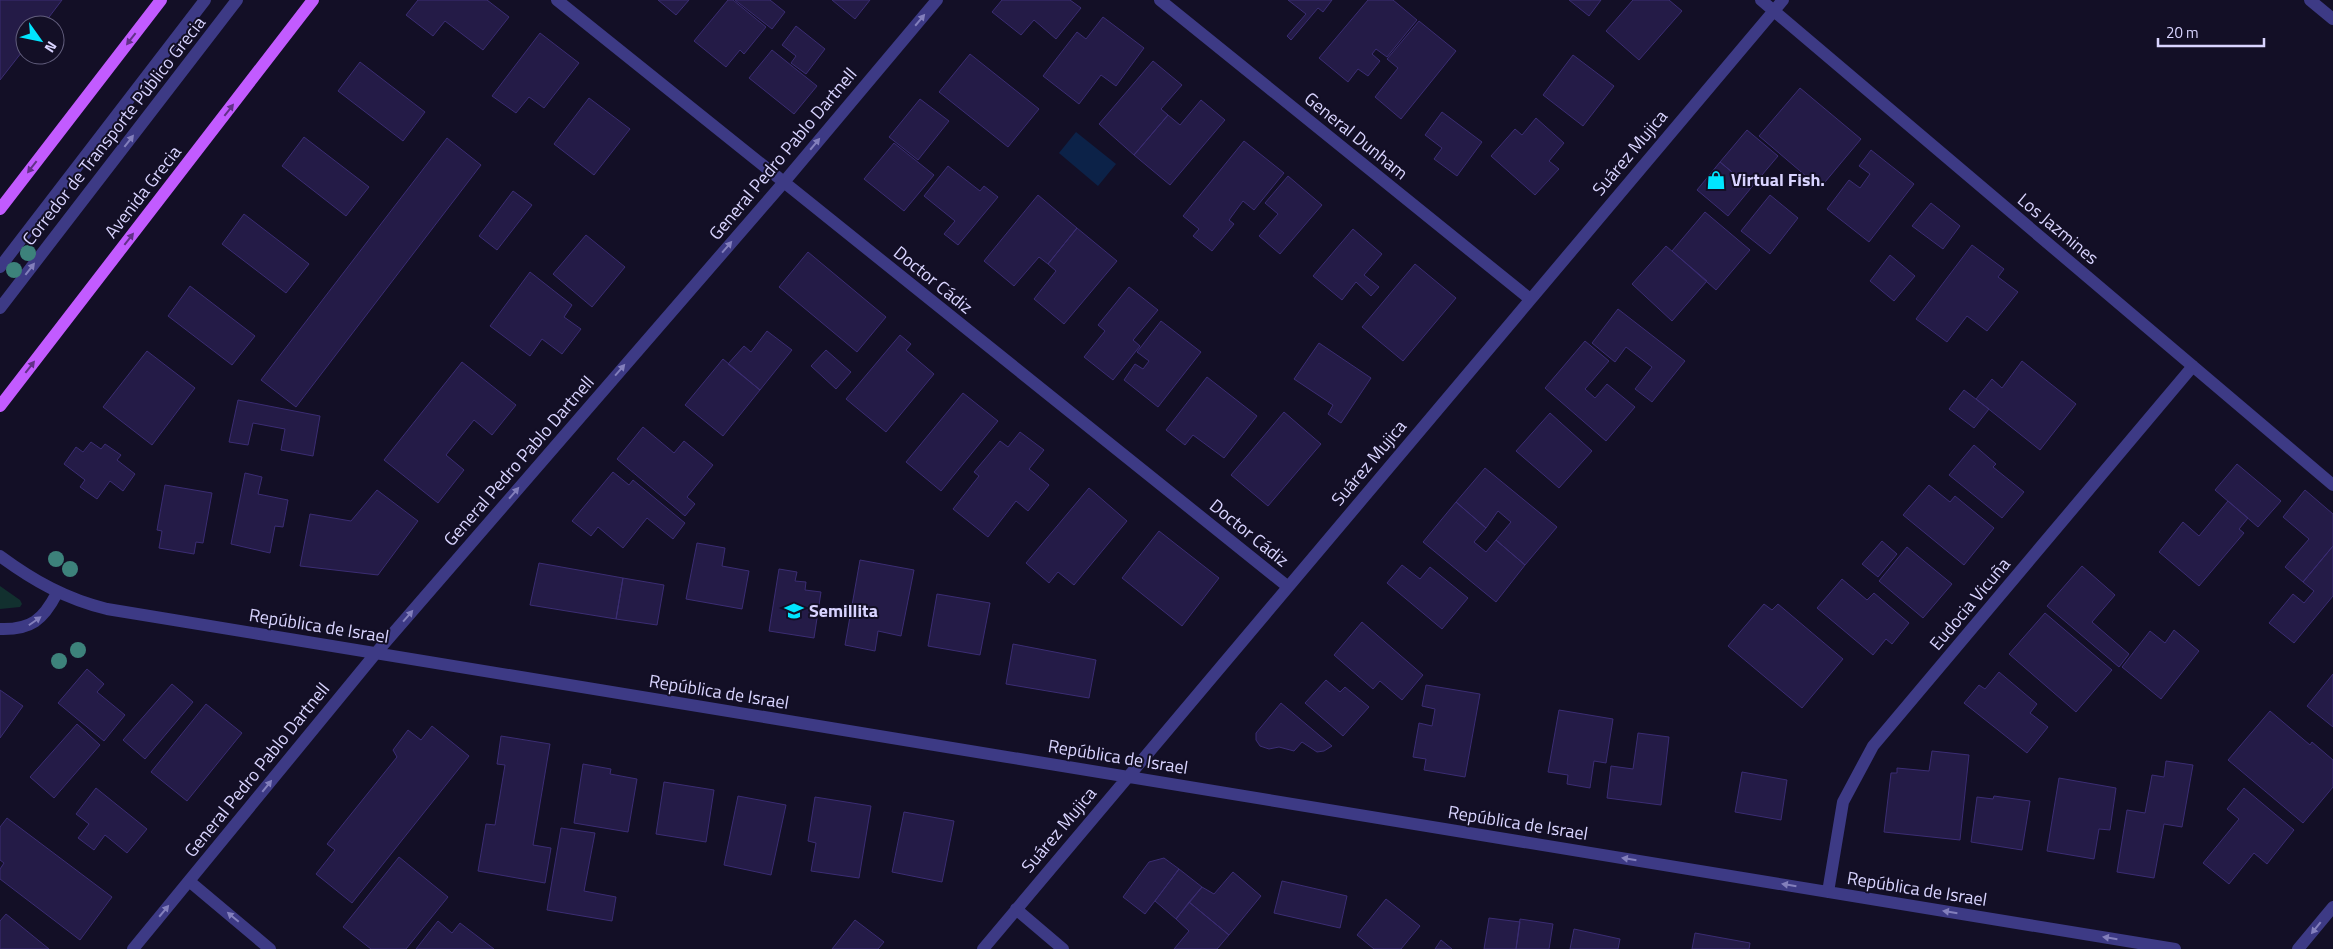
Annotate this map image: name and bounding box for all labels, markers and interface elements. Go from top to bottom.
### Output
street label: Corredor de Transporte Público Grecia [16,10,212,251]
one-way arrow [914,14,925,27]
north arrow [15,15,65,65]
scale bar [2158,15,2264,47]
text: 20 m [2166,21,2199,44]
one-way arrow [126,32,137,45]
text: N [40,38,63,57]
street label: General Pedro Pablo Dartnell [702,62,863,246]
street label: General Dunham [1299,85,1414,186]
one-way arrow [223,104,234,117]
street label: Suárez Mujica [1586,104,1674,202]
one-way arrow [123,134,134,147]
one-way arrow [809,139,821,151]
street label: Avenida Grecia [98,140,187,244]
one-way arrow [27,160,37,174]
place label: Virtual Fish. [1731,166,1825,193]
shop icon: Virtual Fish. [1705,169,1727,191]
street label: Los Jazmines [2012,186,2105,271]
one-way arrow [124,233,135,246]
street label: Doctor Cádiz [888,239,979,320]
one-way arrow [721,241,732,254]
one-way arrow [24,263,35,276]
one-way arrow [24,361,35,374]
one-way arrow [615,364,626,377]
street label: General Pedro Pablo Dartnell [437,370,600,552]
street label: Suárez Mujica [1325,414,1413,512]
one-way arrow [508,488,520,500]
street label: Doctor Cádiz [1204,492,1295,573]
street label: Eudocia Vicuña [1923,551,2016,656]
place label: Semillita [809,597,878,624]
school or university icon: Semillita [783,600,805,622]
street label: República de Israel [247,601,391,650]
one-way arrow [402,611,414,623]
one-way arrow [28,616,42,626]
street label: República de Israel [647,667,791,716]
street label: General Pedro Pablo Dartnell [178,676,336,863]
street label: República de Israel [1046,732,1190,781]
one-way arrow [261,780,272,792]
street label: Suárez Mujica [1015,781,1103,879]
street label: República de Israel [1446,798,1590,847]
one-way arrow [1621,855,1637,863]
street label: República de Israel [1845,864,1989,913]
one-way arrow [1781,881,1797,889]
one-way arrow [158,905,169,918]
one-way arrow [1941,907,1957,915]
one-way arrow [227,912,240,923]
one-way arrow [2310,921,2321,934]
one-way arrow [2102,934,2118,942]

